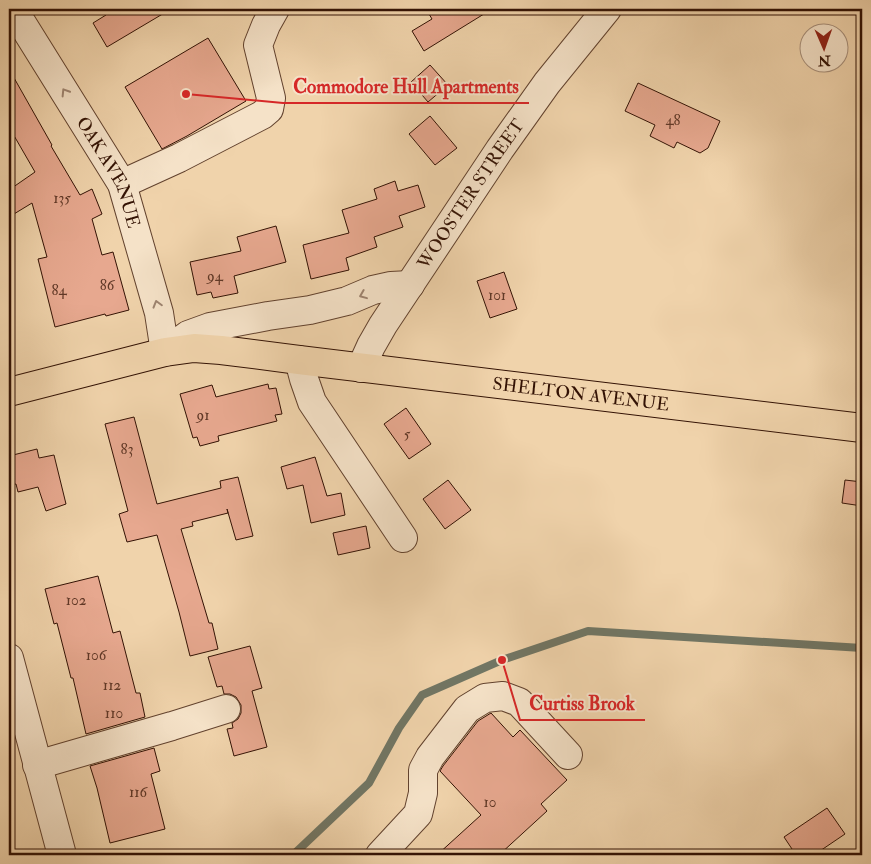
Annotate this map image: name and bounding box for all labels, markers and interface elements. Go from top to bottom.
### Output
north arrow [798,22,848,72]
text: N [817,52,832,69]
callout: Commodore Hull Apartments [283,69,529,103]
text: Commodore Hull Apartments [293,75,519,100]
one-way arrow [62,89,72,98]
house number: 48 [665,111,681,130]
street label: OAK AVENUE [71,112,145,231]
street label: WOOSTER STREET [411,114,530,274]
house number: 135 [53,189,71,208]
house number: 94 [206,267,224,286]
house number: 86 [100,276,116,295]
house number: 84 [51,281,67,300]
house number: 101 [488,286,506,305]
one-way arrow [359,289,367,299]
one-way arrow [152,300,162,309]
street label: SHELTON AVENUE [491,372,670,416]
house number: 91 [196,406,210,425]
house number: 5 [404,425,411,444]
house number: 83 [121,440,133,459]
house number: 102 [66,591,87,610]
house number: 106 [86,646,108,665]
house number: 112 [103,676,122,695]
callout: Curtiss Brook [520,686,645,720]
text: Curtiss Brook [529,692,636,716]
house number: 110 [105,704,123,723]
house number: 116 [129,783,149,802]
house number: 10 [484,793,496,812]

